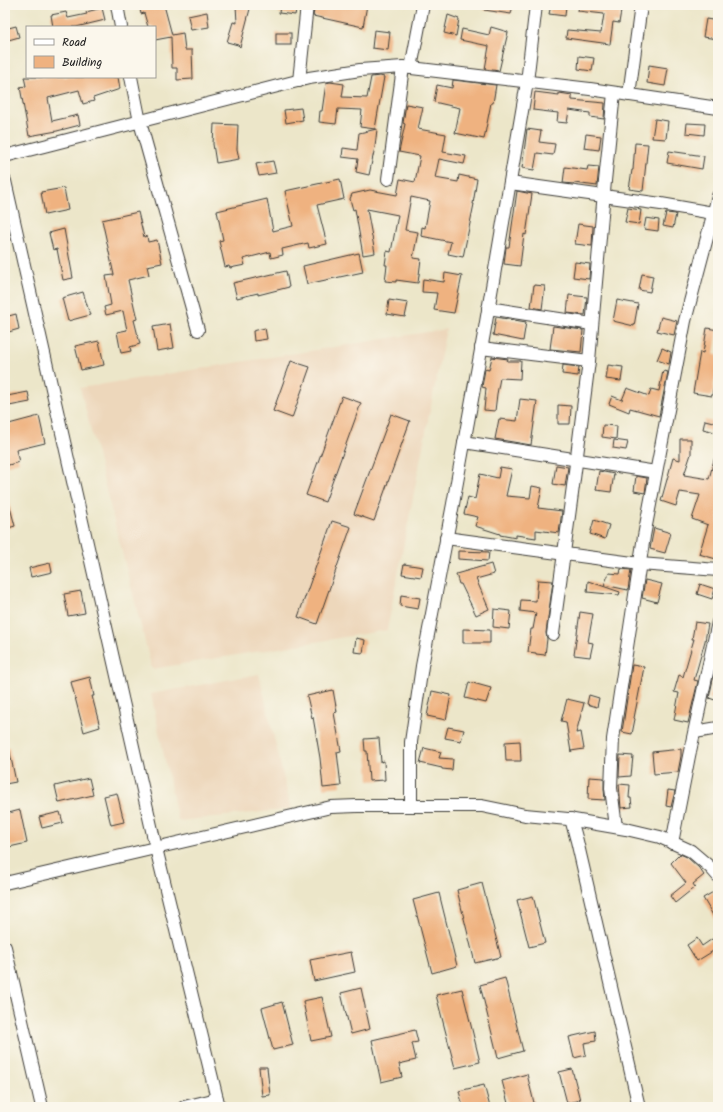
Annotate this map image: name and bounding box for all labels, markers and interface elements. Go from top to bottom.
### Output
legend [26,26,156,78]
text: Road [62,33,87,52]
text: Building [62,53,102,72]

